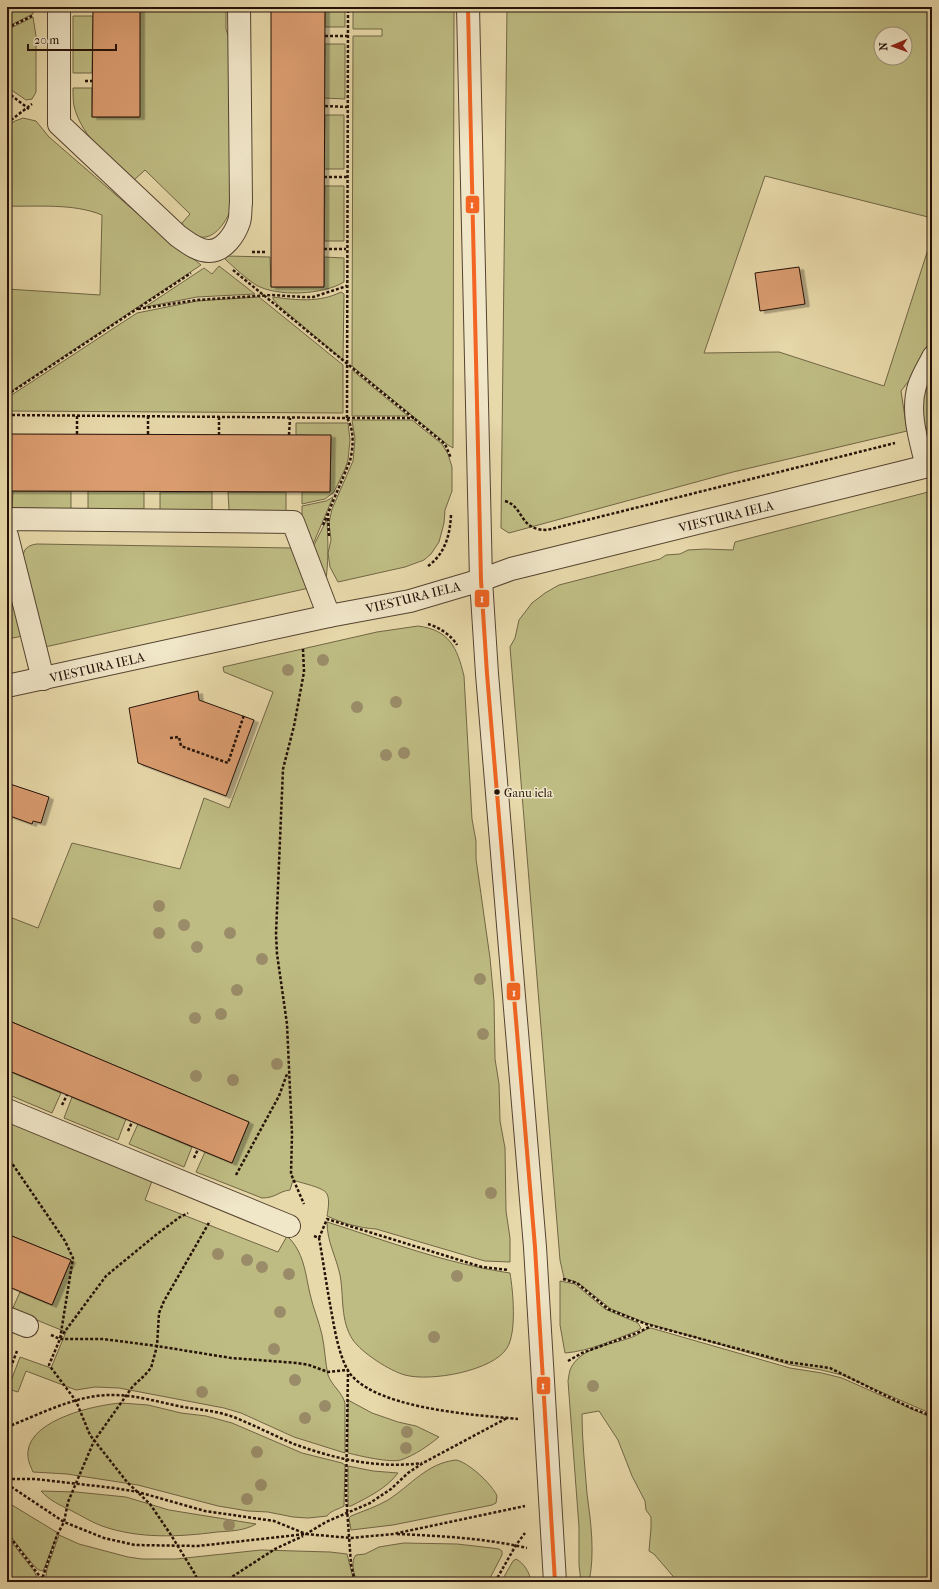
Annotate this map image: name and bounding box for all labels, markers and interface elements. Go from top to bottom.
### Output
scale bar [28,26,116,52]
north arrow [873,26,913,66]
text: 20 m [34,33,59,47]
text: N [877,41,890,51]
line badge: 1 [465,195,480,214]
text: 1 [470,198,474,211]
street label: VIESTURA IELA [676,497,776,536]
street label: VIESTURA IELA [363,578,463,617]
line badge: 1 [474,589,490,608]
text: 1 [480,592,484,605]
street label: VIESTURA IELA [47,649,147,686]
place label: Ganu iela [504,786,553,800]
marker: Ganu iela [492,787,502,797]
line badge: 1 [506,982,521,1001]
text: 1 [512,986,516,999]
line badge: 1 [536,1376,551,1395]
text: 1 [541,1379,545,1392]

